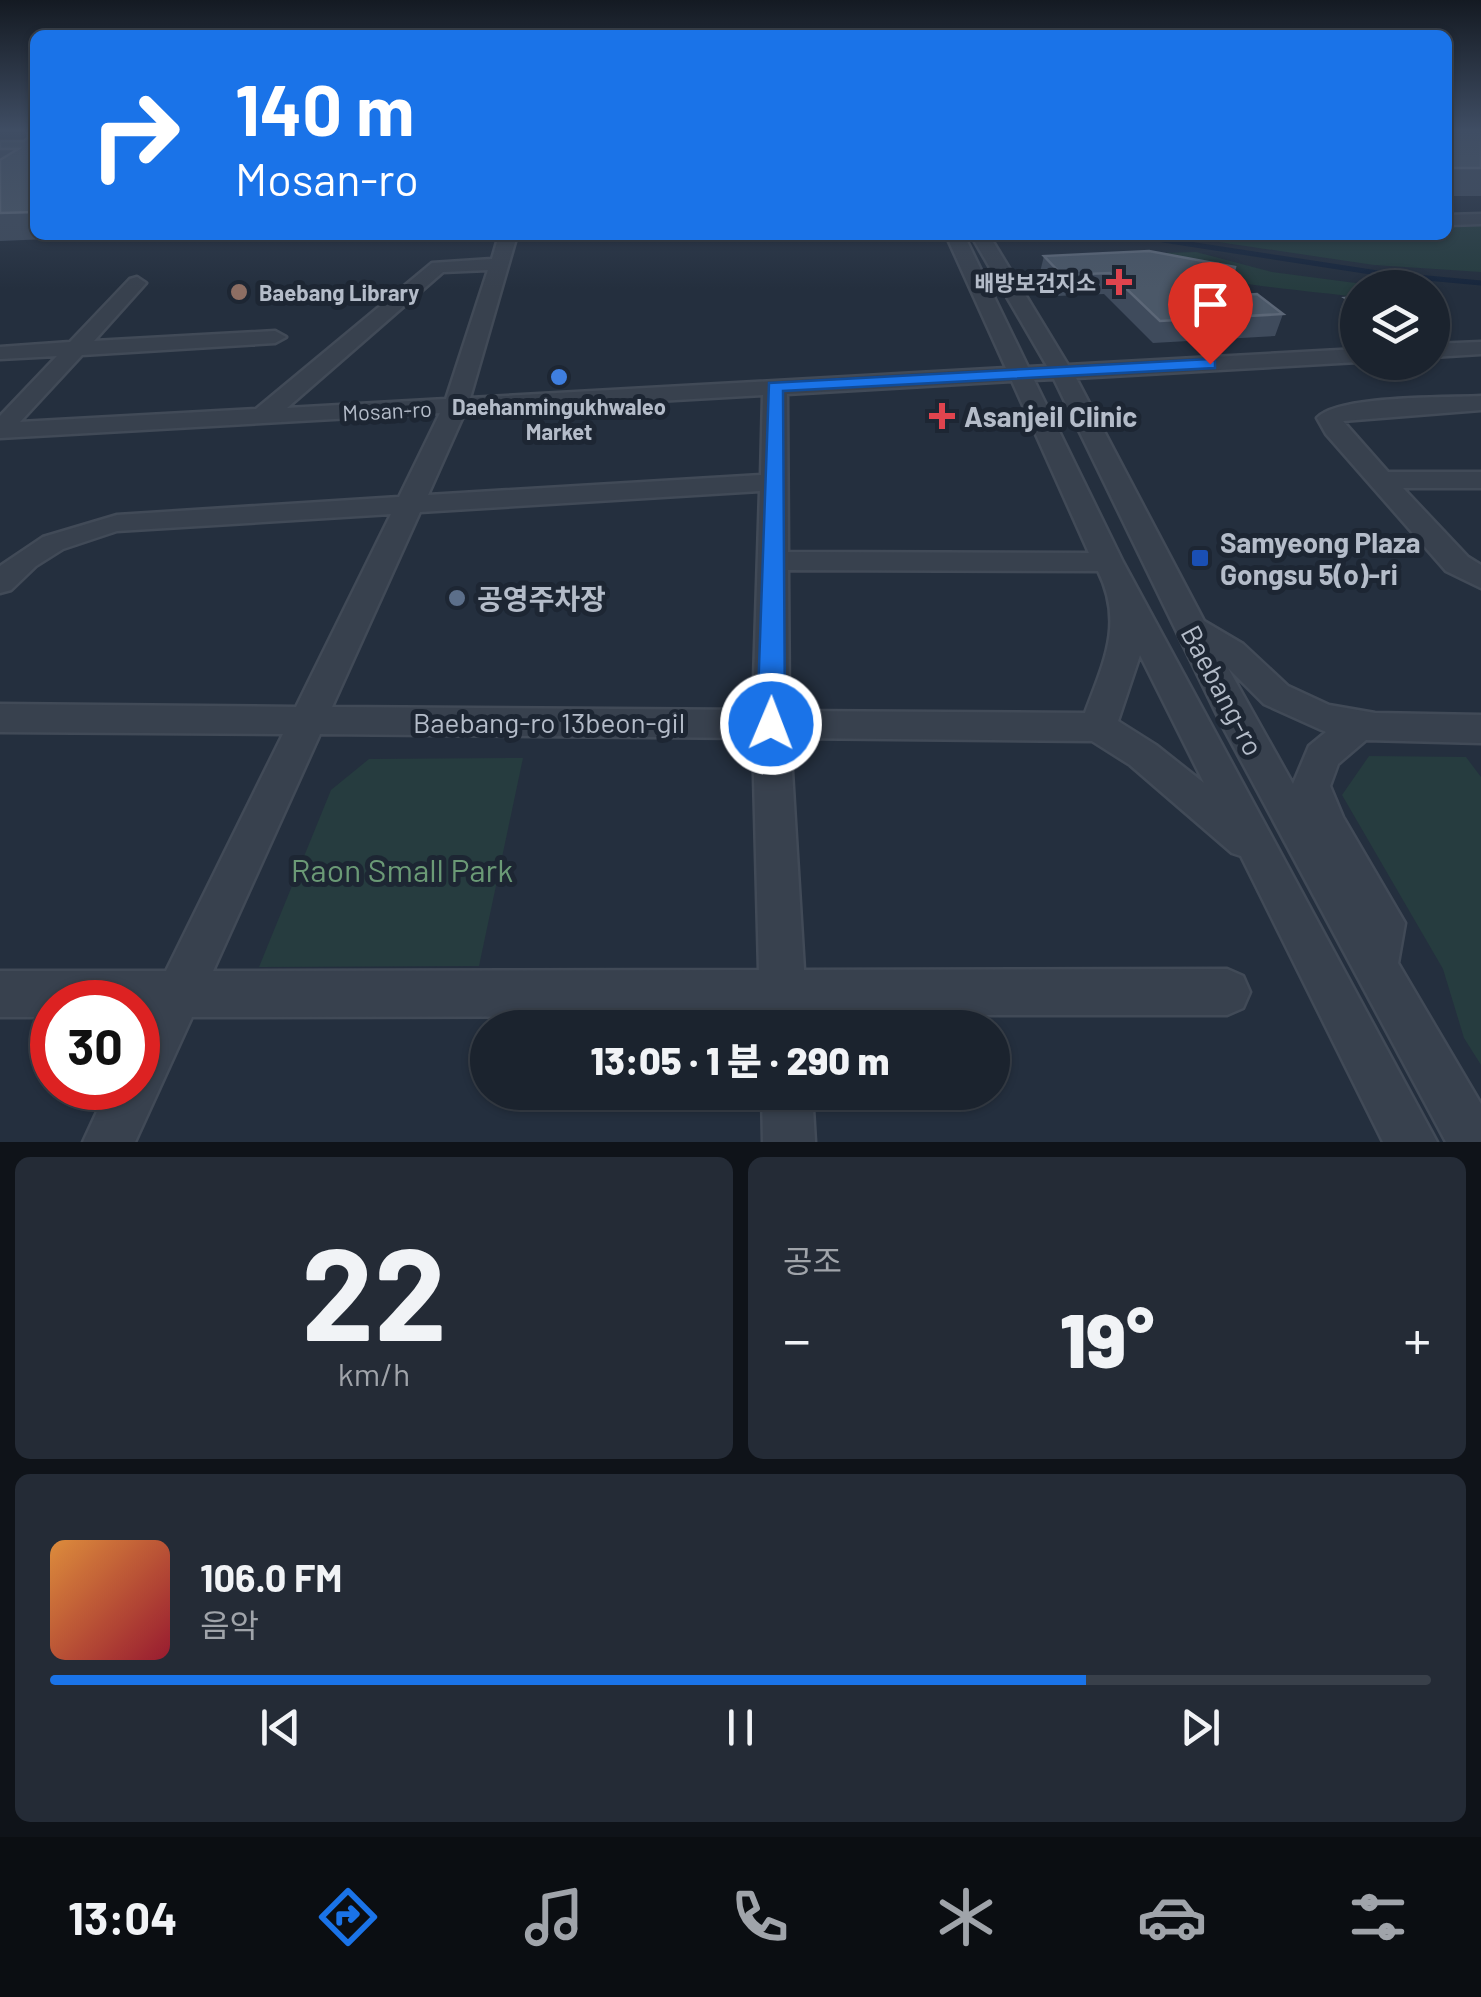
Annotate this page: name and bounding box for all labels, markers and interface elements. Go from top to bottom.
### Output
text: 140 m [235,66,414,150]
icon: right [70,70,200,200]
text: Mosan-ro [235,151,419,205]
pin [1168,262,1253,365]
place label: 배방보건지소 [975,269,1096,295]
marker: 배방보건지소 [1106,269,1132,295]
map controls [1340,270,1450,380]
button: layers [1340,270,1450,380]
icon: arrive [1183,277,1238,332]
place label: Baebang Library [259,279,419,305]
marker: Baebang Library [228,281,250,303]
marker: Daehanmingukhwaleo Market [548,366,570,388]
place label: Daehanmingukhwaleo Market [452,393,666,444]
street label: Mosan-ro [341,395,433,425]
place label: Asanjeil Clinic [964,399,1137,433]
marker: Asanjeil Clinic [929,403,955,429]
place label: Samyeong Plaza Gongsu 5(o)-ri [1220,525,1421,591]
marker: Samyeong Plaza Gongsu 5(o)-ri [1189,547,1211,569]
place label: 공영주차장 [477,581,606,615]
marker: 공영주차장 [446,587,468,609]
street label: Baebang-ro [1175,619,1271,761]
position arrow [719,672,823,776]
street label: Baebang-ro 13beon-gil [413,705,685,739]
park label: Raon Small Park [291,850,513,888]
speed limit sign: 30 [30,980,160,1110]
text: 13:05 · 1 분 · 290 m [590,1037,890,1083]
text: 22 [301,1211,447,1367]
text: 공조 [783,1241,842,1279]
text: 19° [1060,1293,1154,1383]
text: − [783,1305,811,1371]
text: + [1403,1305,1431,1371]
text: km/h [338,1354,410,1392]
text: 106.0 FM [200,1554,343,1600]
text: 음악 [200,1605,259,1643]
icon: previous [253,1700,308,1755]
icon: pause [713,1700,768,1755]
icon: next [1173,1700,1228,1755]
icon: directions [313,1882,383,1952]
icon: music [519,1882,589,1952]
icon: phone [725,1882,795,1952]
icon: climate [931,1882,1001,1952]
icon: car [1137,1882,1207,1952]
icon: filters [1343,1882,1413,1952]
text: 13:04 [68,1890,177,1944]

